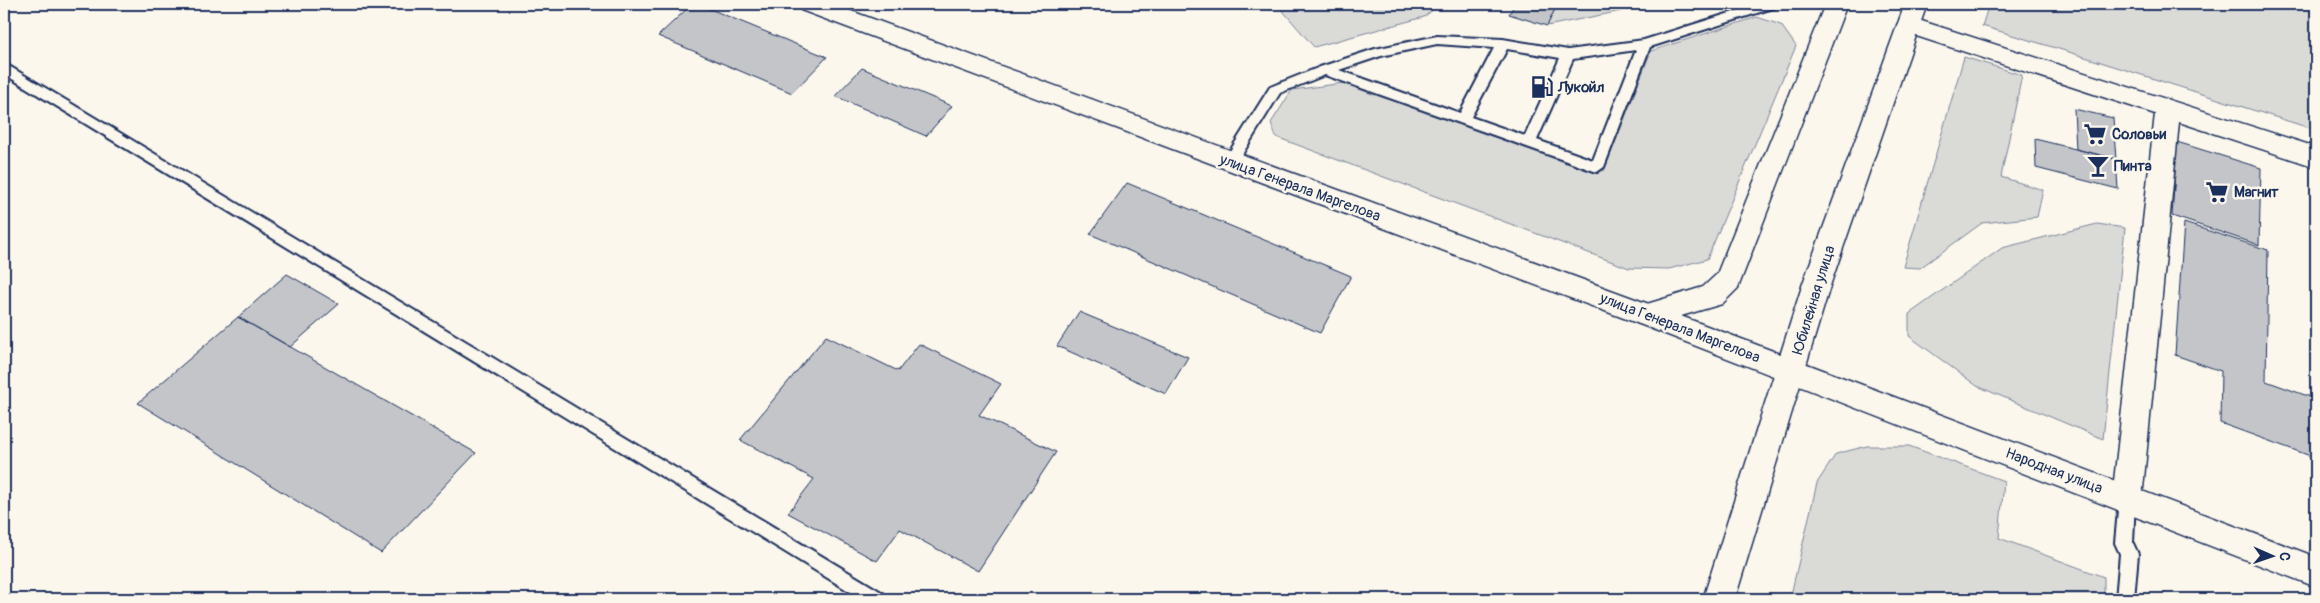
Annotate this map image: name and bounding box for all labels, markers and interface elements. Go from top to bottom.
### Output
fuel station icon: Лукойл [1529,74,1555,100]
place label: Лукойл [1557,78,1604,97]
supermarket icon: Соловьи [2082,121,2108,147]
place label: Соловьи [2112,125,2167,144]
street label: улица Генерала Маргелова [1216,150,1383,226]
bar icon: Пинта [2085,153,2111,179]
place label: Пинта [2114,157,2152,176]
supermarket icon: Магнит [2204,179,2230,205]
place label: Магнит [2234,183,2279,202]
street label: Юбилейная улица [1788,243,1840,357]
street label: улица Генерала Маргелова [1596,288,1763,367]
street label: Народная улица [2003,444,2105,498]
north arrow [2248,530,2298,580]
text: С [2276,552,2293,561]

